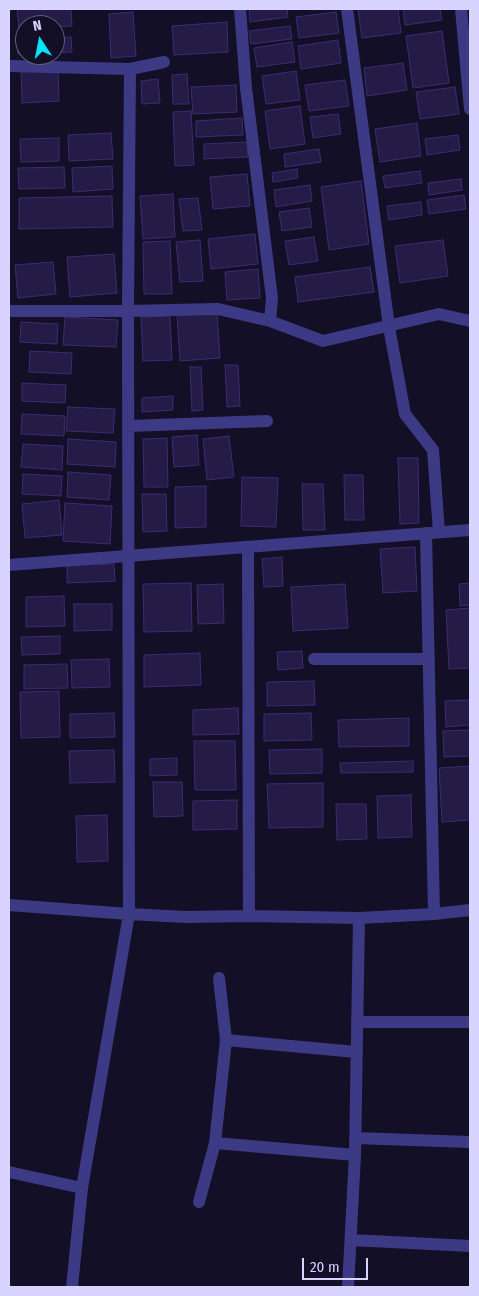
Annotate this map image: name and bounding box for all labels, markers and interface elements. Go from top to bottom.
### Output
north arrow [15,15,65,65]
text: N [31,17,43,35]
scale bar [304,1248,370,1280]
text: 20 m [310,1258,340,1276]

